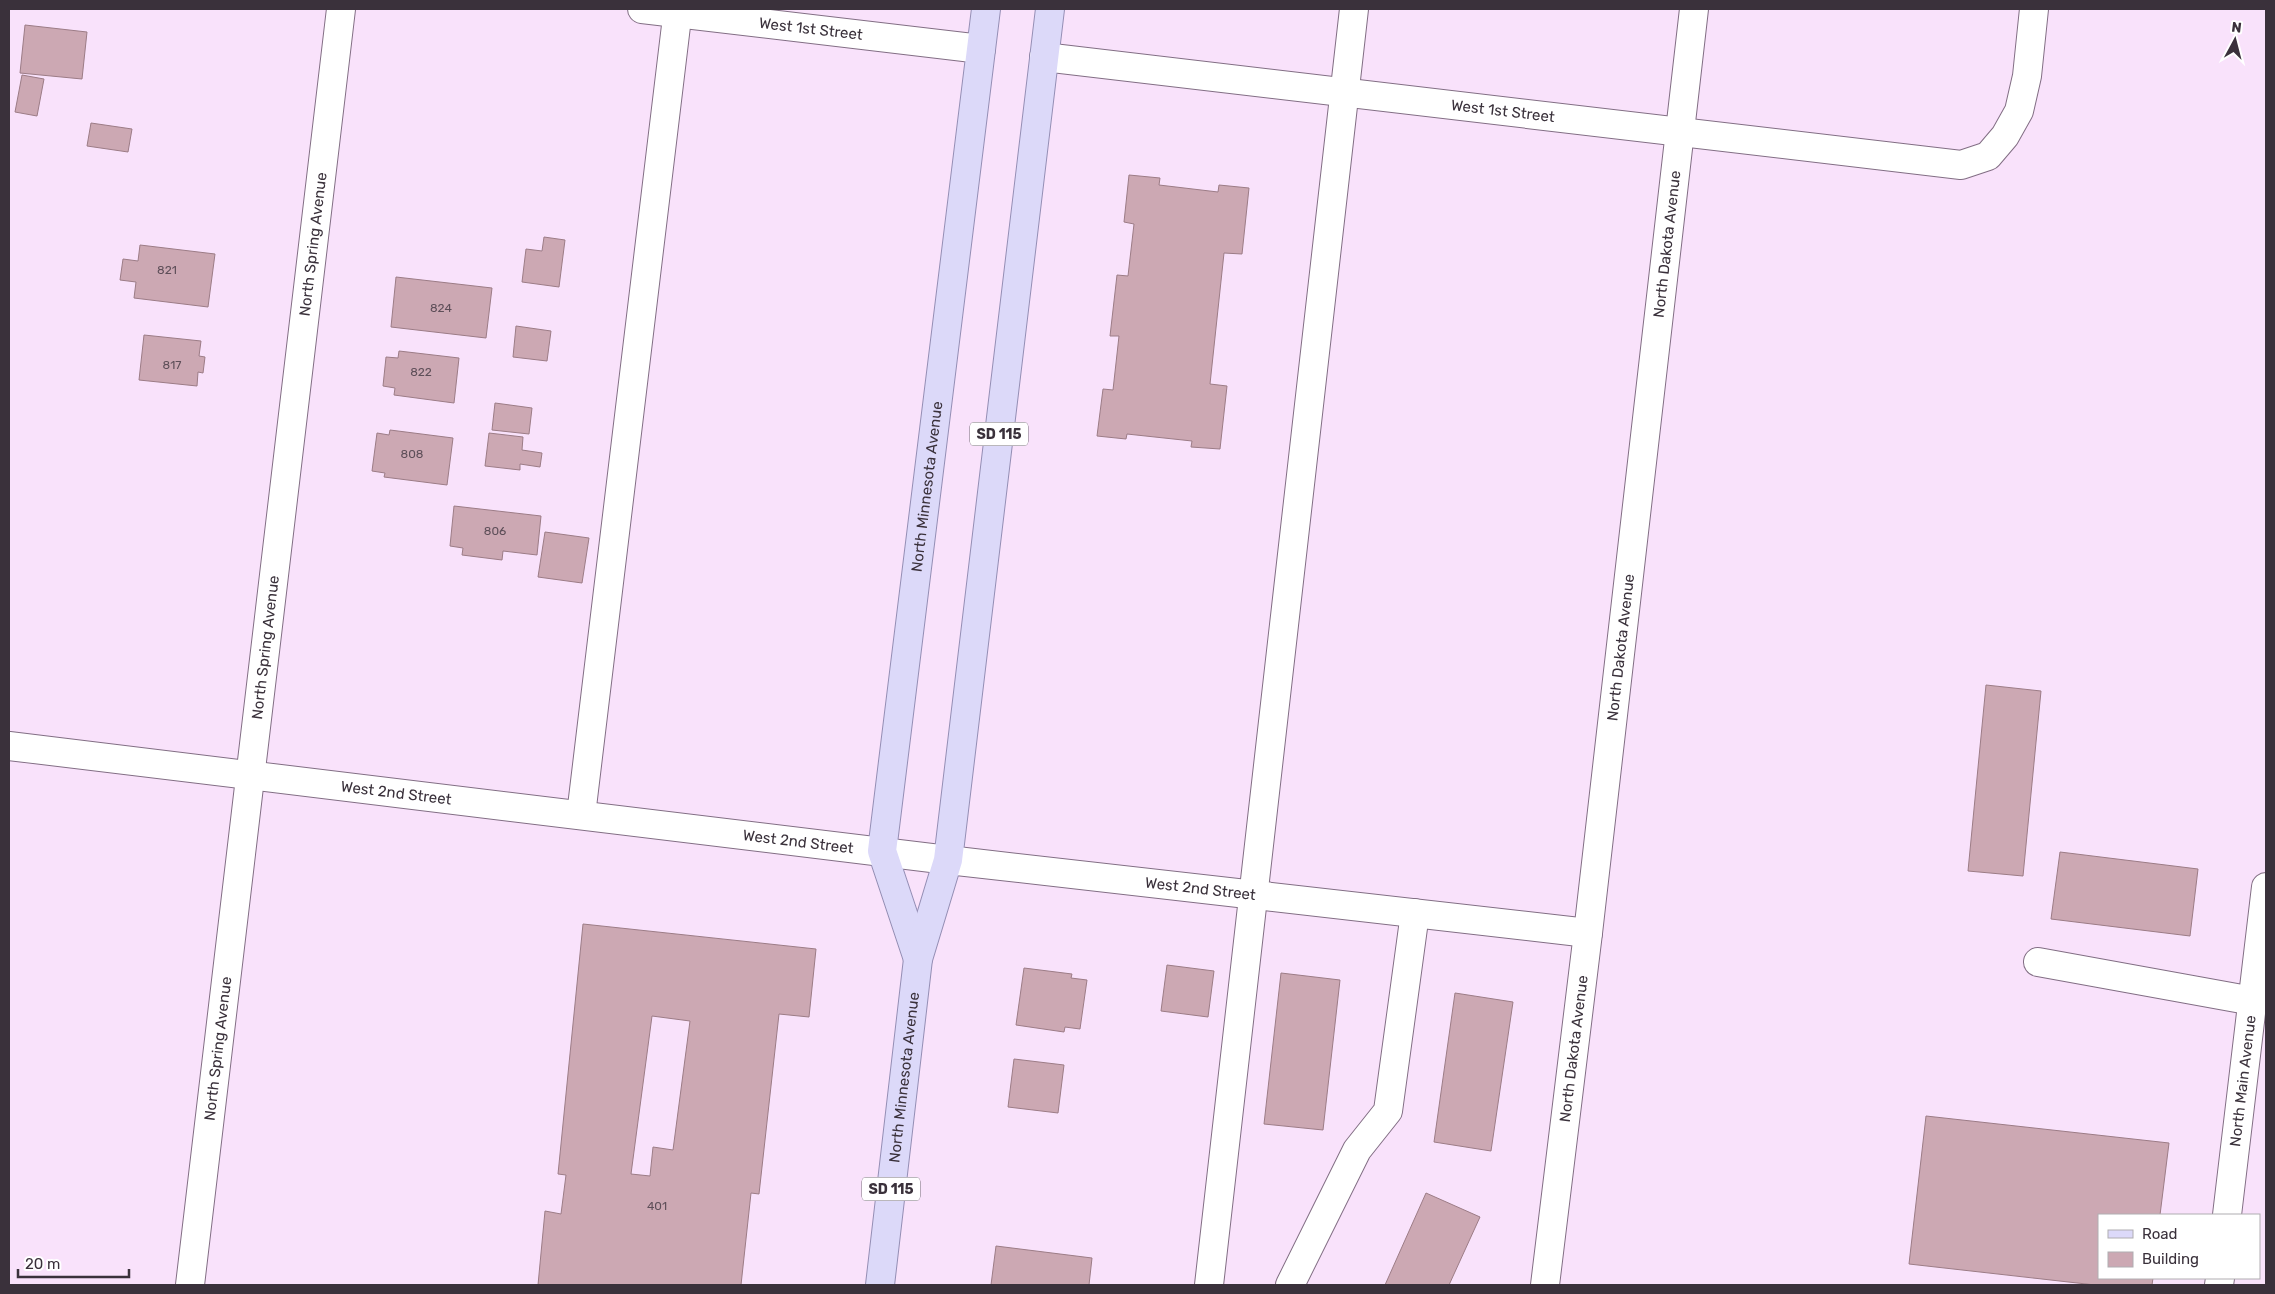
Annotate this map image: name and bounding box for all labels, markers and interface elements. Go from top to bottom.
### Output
street label: West 1st Street [758,14,864,44]
north arrow [2210,15,2260,65]
text: N [2230,19,2243,37]
street label: West 1st Street [1450,96,1556,126]
street label: North Dakota Avenue [1650,170,1684,319]
street label: North Spring Avenue [296,171,331,317]
house number: 821 [157,263,177,277]
house number: 824 [430,301,453,315]
house number: 817 [163,358,181,372]
house number: 822 [410,365,432,379]
street label: North Minnesota Avenue [908,400,946,573]
road number: SD 115 [970,422,1028,446]
house number: 808 [401,447,423,461]
house number: 806 [484,524,506,538]
street label: North Dakota Avenue [1603,573,1638,722]
street label: North Spring Avenue [248,574,283,721]
street label: West 2nd Street [340,777,453,809]
street label: West 2nd Street [742,826,855,857]
street label: West 2nd Street [1144,874,1257,904]
street label: North Dakota Avenue [1556,974,1592,1123]
street label: North Spring Avenue [201,976,235,1122]
street label: North Minnesota Avenue [885,991,923,1164]
street label: North Main Avenue [2226,1014,2260,1148]
road number: SD 115 [862,1178,920,1200]
house number: 401 [647,1199,667,1213]
legend [2098,1214,2260,1279]
text: Road [2142,1225,2178,1243]
scale bar [18,1246,129,1278]
text: Building [2142,1250,2199,1268]
text: 20 m [25,1255,60,1273]

